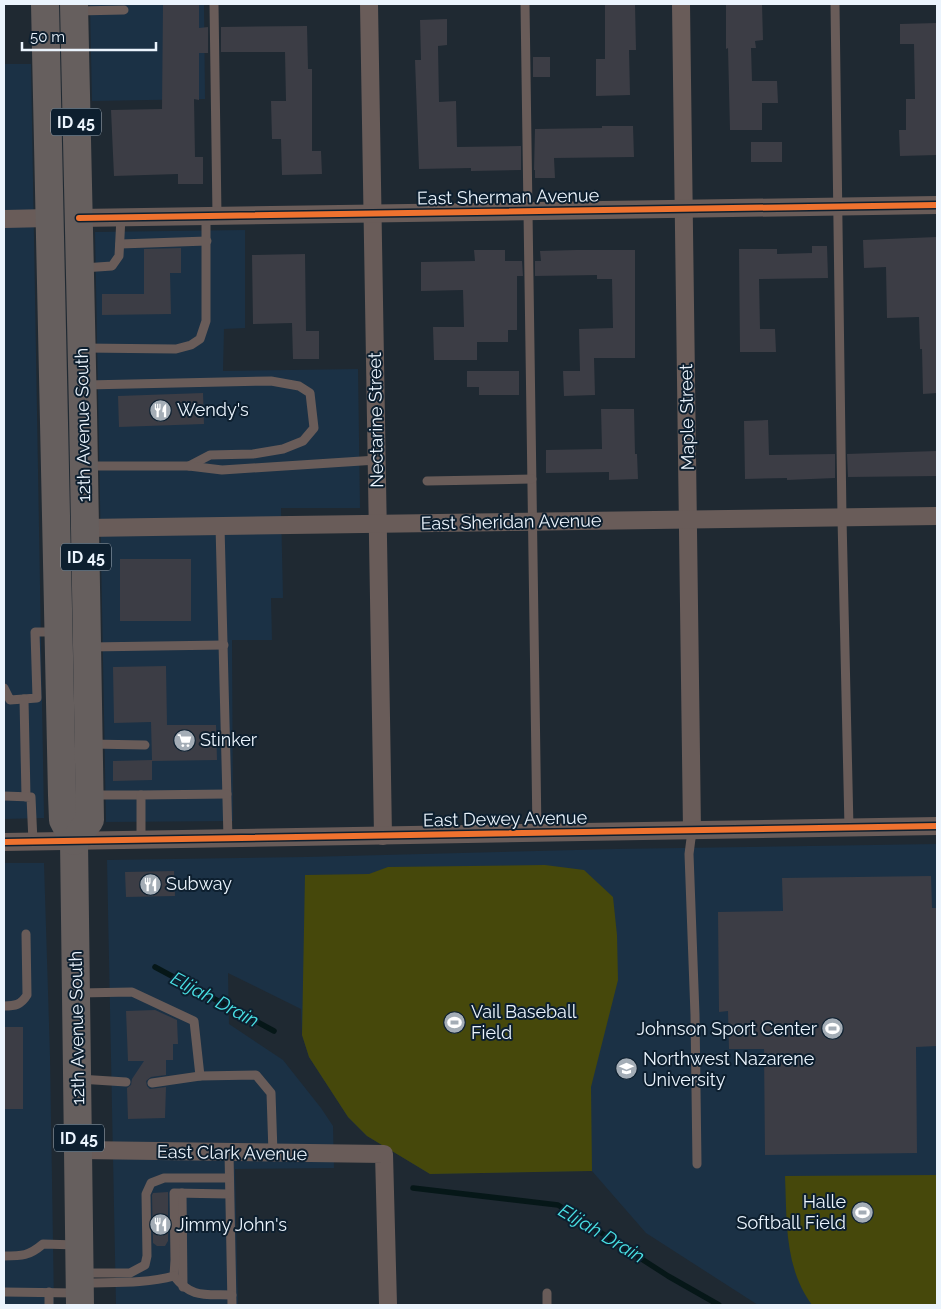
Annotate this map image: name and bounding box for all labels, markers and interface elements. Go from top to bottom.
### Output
scale bar [22,20,156,52]
text: 50 m [30,28,65,46]
road number: ID 45 [51,108,101,136]
street label: East Sherman Avenue [417,184,600,209]
street label: 12th Avenue South [71,348,94,502]
street label: Nectarine Street [364,352,387,488]
street label: Maple Street [675,364,698,470]
restaurant icon: Wendy's [149,398,173,422]
place label: Wendy's [177,399,249,420]
street label: East Sheridan Avenue [420,509,602,534]
road number: ID 45 [61,544,111,570]
supermarket icon: Stinker [172,728,196,752]
place label: Stinker [200,729,258,750]
street label: East Dewey Avenue [423,807,588,830]
restaurant icon: Subway [138,872,162,896]
place label: Subway [166,873,232,894]
street label: 12th Avenue South [65,951,88,1105]
water label: Elijah Drain [167,967,263,1031]
place label: Vail Baseball Field [471,1001,577,1043]
sports icon: Vail Baseball Field [443,1010,467,1034]
sports icon: Johnson Sport Center [821,1017,845,1041]
place label: Johnson Sport Center [637,1018,818,1039]
place label: Northwest Nazarene University [643,1048,815,1090]
school or university icon: Northwest Nazarene University [615,1057,639,1081]
road number: ID 45 [54,1124,104,1152]
street label: East Clark Avenue [157,1141,308,1164]
place label: Halle Softball Field [737,1191,846,1233]
water label: Elijah Drain [555,1199,649,1267]
sports icon: Halle Softball Field [850,1200,874,1224]
restaurant icon: Jimmy John's [148,1213,172,1237]
place label: Jimmy John's [176,1214,287,1235]

